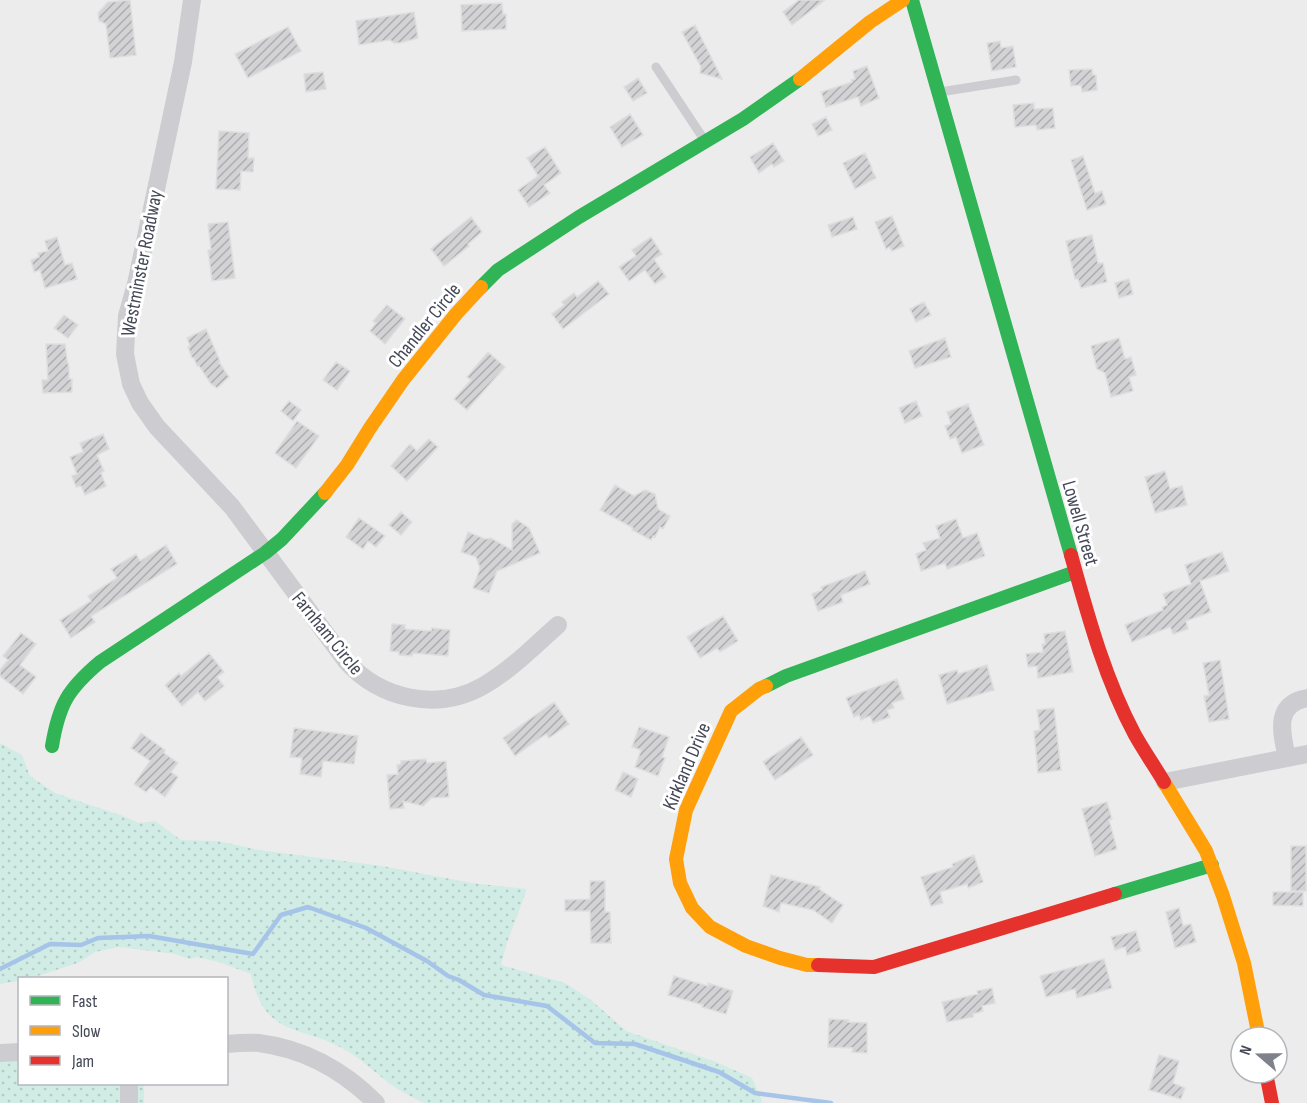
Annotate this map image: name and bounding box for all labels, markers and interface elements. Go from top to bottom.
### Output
street label: Westminster Roadway [116,188,168,338]
street label: Chandler Circle [383,278,466,373]
street label: Lowell Street [1056,478,1104,569]
street label: Farnham Circle [286,587,368,680]
street label: Kirkland Drive [658,719,716,814]
legend [18,977,228,1085]
text: Fast [72,991,98,1012]
text: Slow [72,1021,101,1042]
north arrow [1229,1025,1289,1085]
text: N [1236,1043,1257,1058]
text: Jam [71,1051,94,1072]

